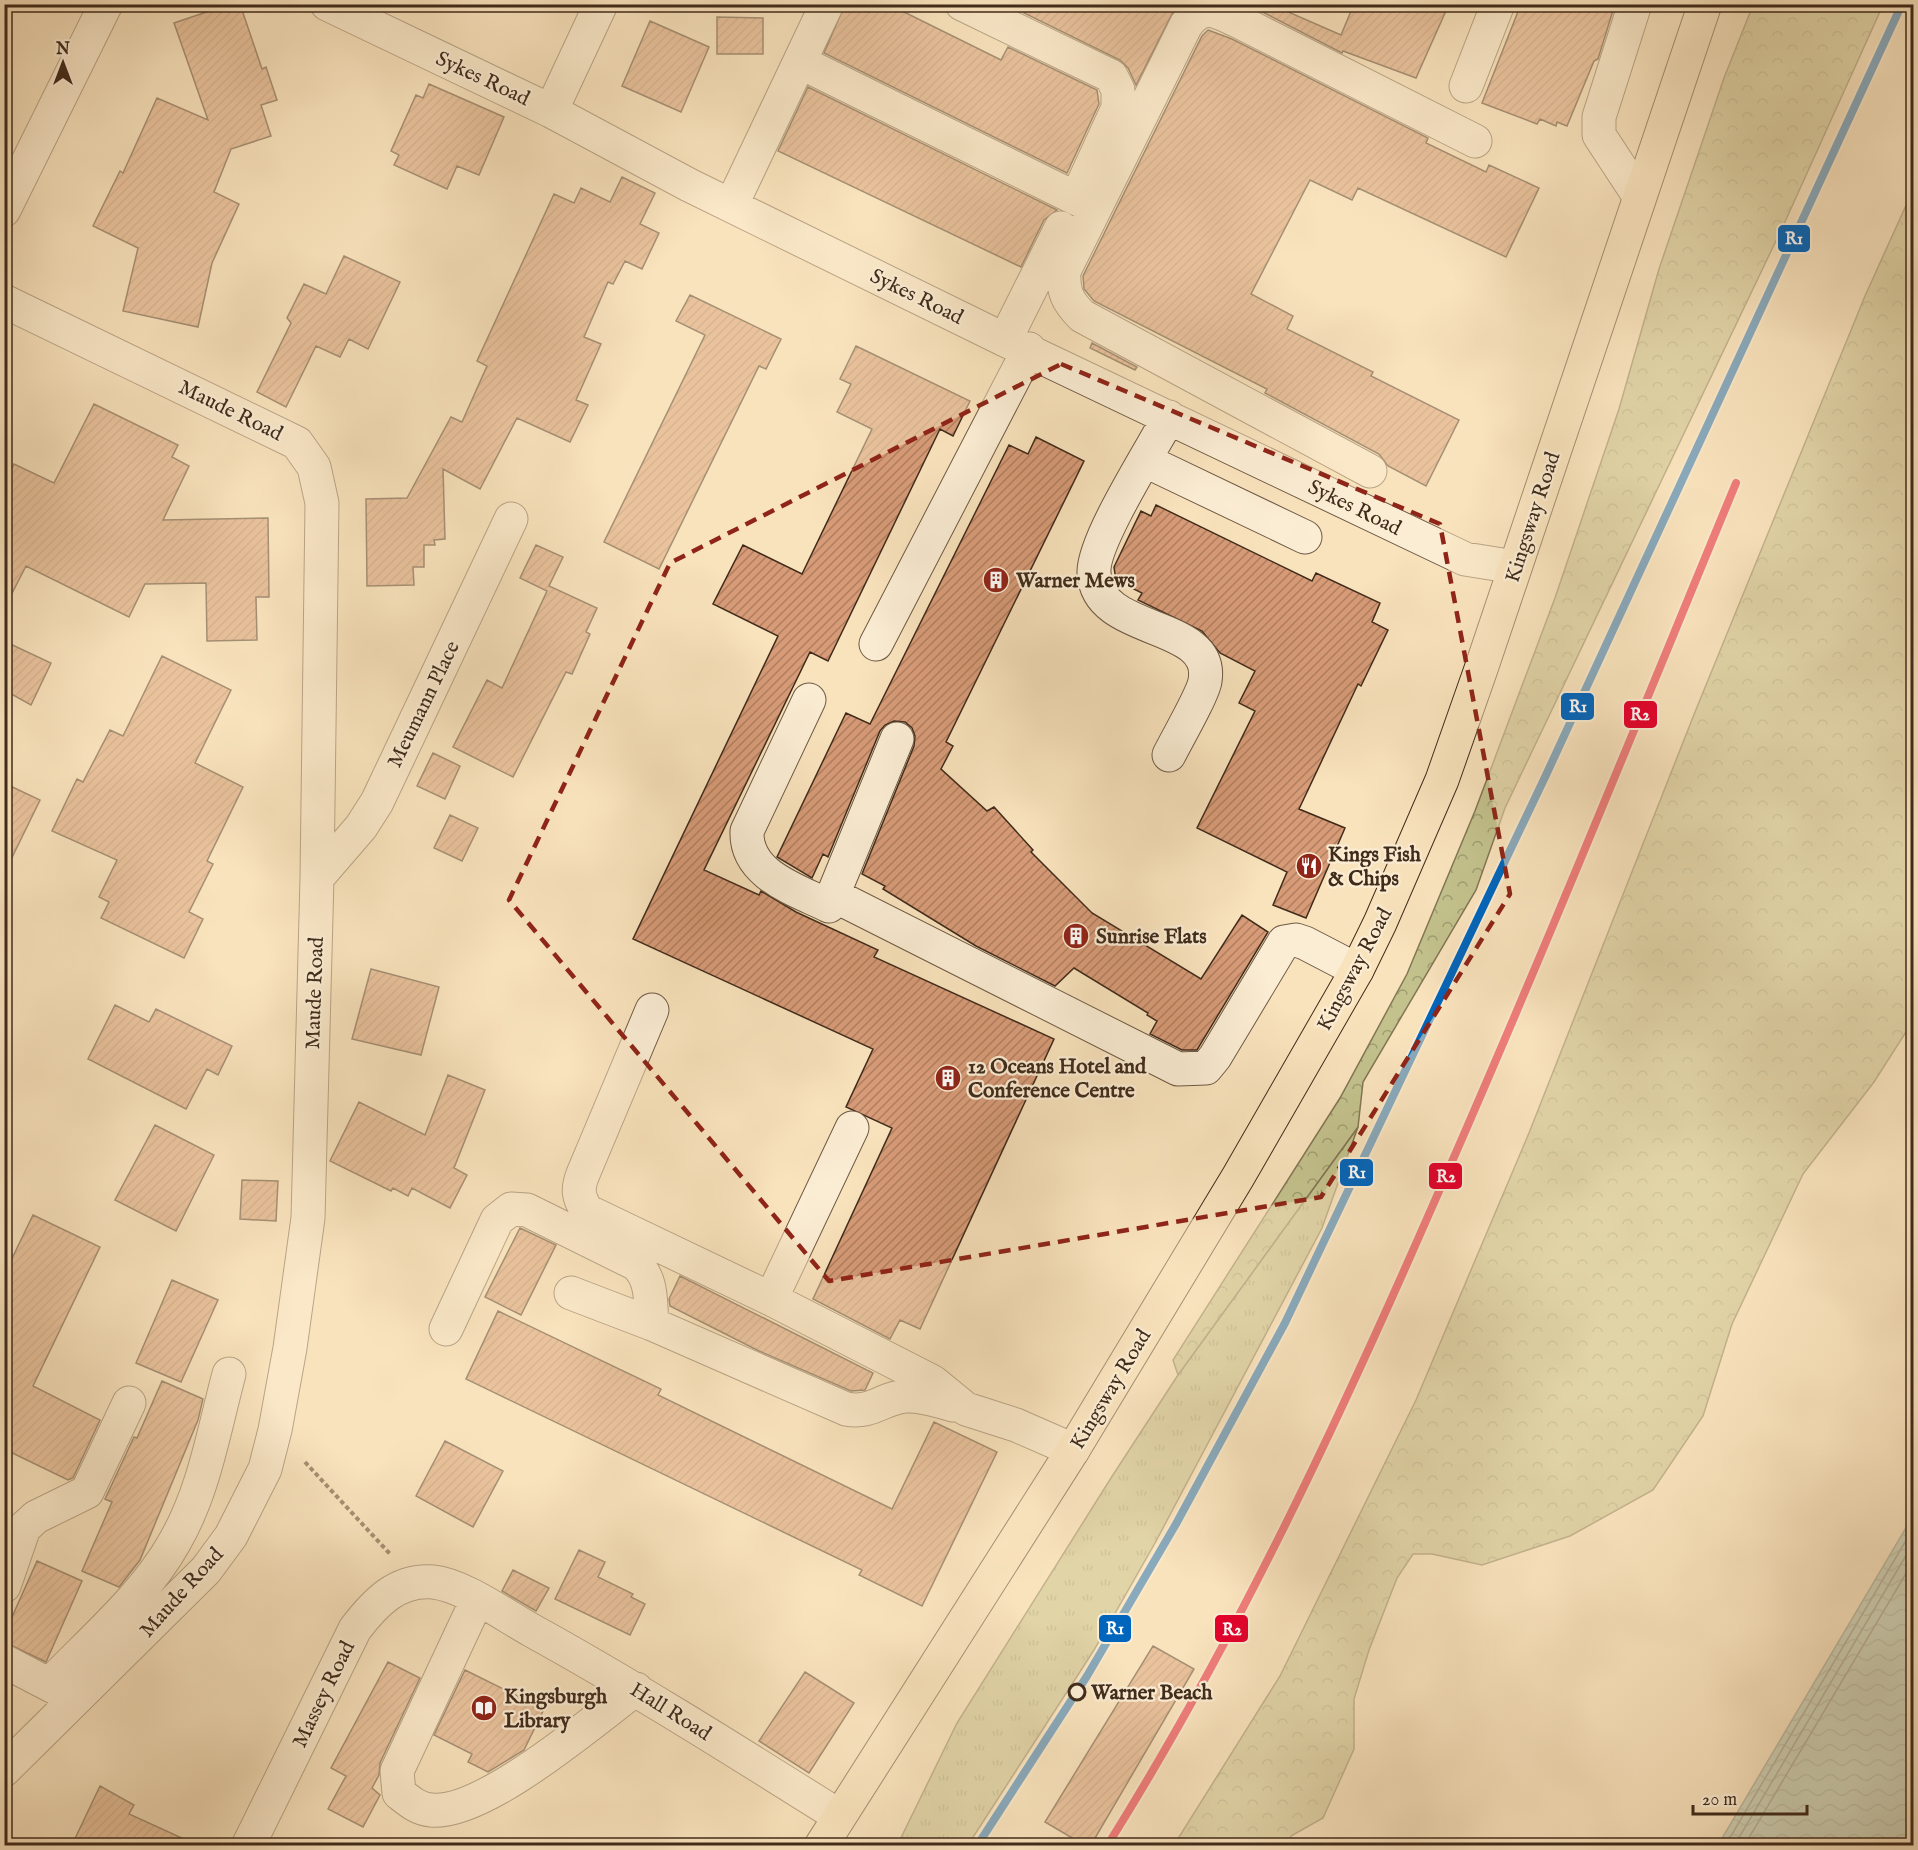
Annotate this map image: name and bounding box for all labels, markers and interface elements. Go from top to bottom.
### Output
north arrow [33,33,93,93]
text: N [55,40,70,60]
street label: Sykes Road [431,46,534,113]
line badge: R1 [1777,224,1811,253]
text: R1 [1785,230,1803,250]
street label: Sykes Road [865,263,968,332]
street label: Maude Road [174,375,288,449]
street label: Kingsway Road [1500,448,1567,586]
street label: Sykes Road [1303,474,1406,543]
building icon: Warner Mews [981,565,1011,595]
place label: Warner Mews [1015,568,1135,595]
street label: Meumann Place [382,636,467,773]
line badge: R1 [1560,692,1595,721]
text: R1 [1569,698,1587,718]
line badge: R2 [1623,700,1658,729]
text: R2 [1630,706,1650,726]
place label: Kings Fish & Chips [1328,842,1422,893]
restaurant icon: Kings Fish & Chips [1294,851,1324,881]
street label: Kingsway Road [1312,903,1399,1036]
building icon: Sunrise Flats [1061,921,1091,951]
place label: Sunrise Flats [1096,924,1207,951]
street label: Maude Road [300,936,331,1050]
place label: 12 Oceans Hotel and Conference Centre [968,1054,1147,1105]
building icon: 12 Oceans Hotel and Conference Centre [933,1063,963,1093]
line badge: R1 [1339,1158,1374,1187]
line badge: R2 [1428,1162,1463,1190]
text: R1 [1348,1164,1366,1184]
text: R2 [1436,1168,1456,1188]
street label: Kingsway Road [1065,1324,1158,1455]
street label: Maude Road [134,1542,230,1644]
line badge: R1 [1098,1614,1132,1643]
line badge: R2 [1214,1614,1249,1643]
text: R1 [1106,1620,1124,1640]
text: R2 [1222,1621,1242,1641]
street label: Massey Road [287,1636,362,1753]
street label: Hall Road [625,1677,716,1748]
place label: Warner Beach [1090,1680,1213,1707]
marker: Warner Beach [1068,1683,1086,1701]
place label: Kingsburgh Library [504,1684,608,1735]
library icon: Kingsburgh Library [469,1693,499,1723]
scale bar [1693,1778,1807,1816]
text: 20 m [1702,1789,1737,1812]

